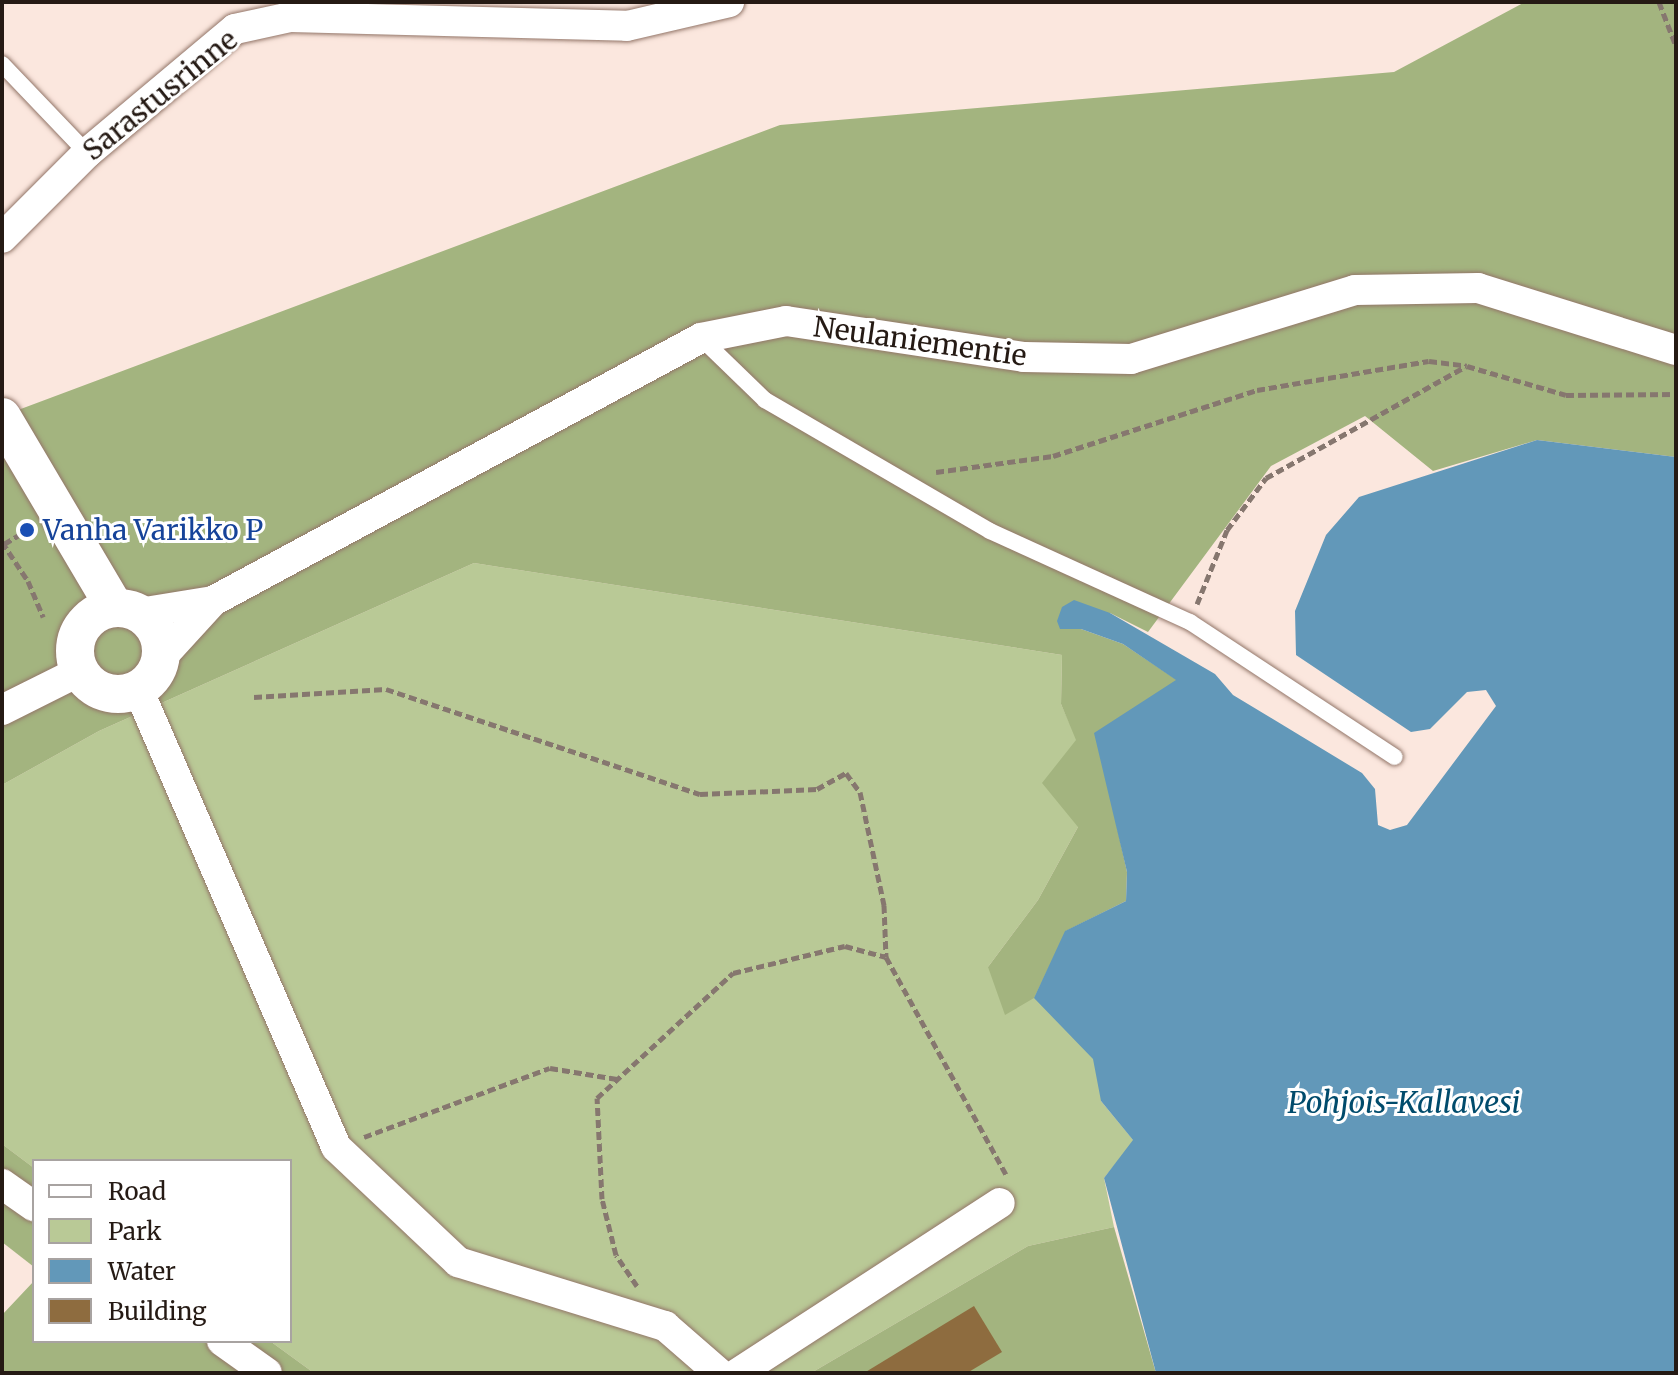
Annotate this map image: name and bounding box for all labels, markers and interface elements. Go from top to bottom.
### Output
street label: Sarastusrinne [76,23,244,167]
street label: Neulaniementie [811,309,1029,373]
place label: Vanha Varikko P [43,513,263,547]
marker: Vanha Varikko P [18,521,36,539]
water label: Pohjois-Kallavesi [1288,1084,1520,1120]
legend [32,1159,292,1343]
text: Road [108,1176,166,1207]
text: Park [108,1216,161,1247]
text: Water [108,1256,176,1287]
text: Building [108,1296,207,1327]

